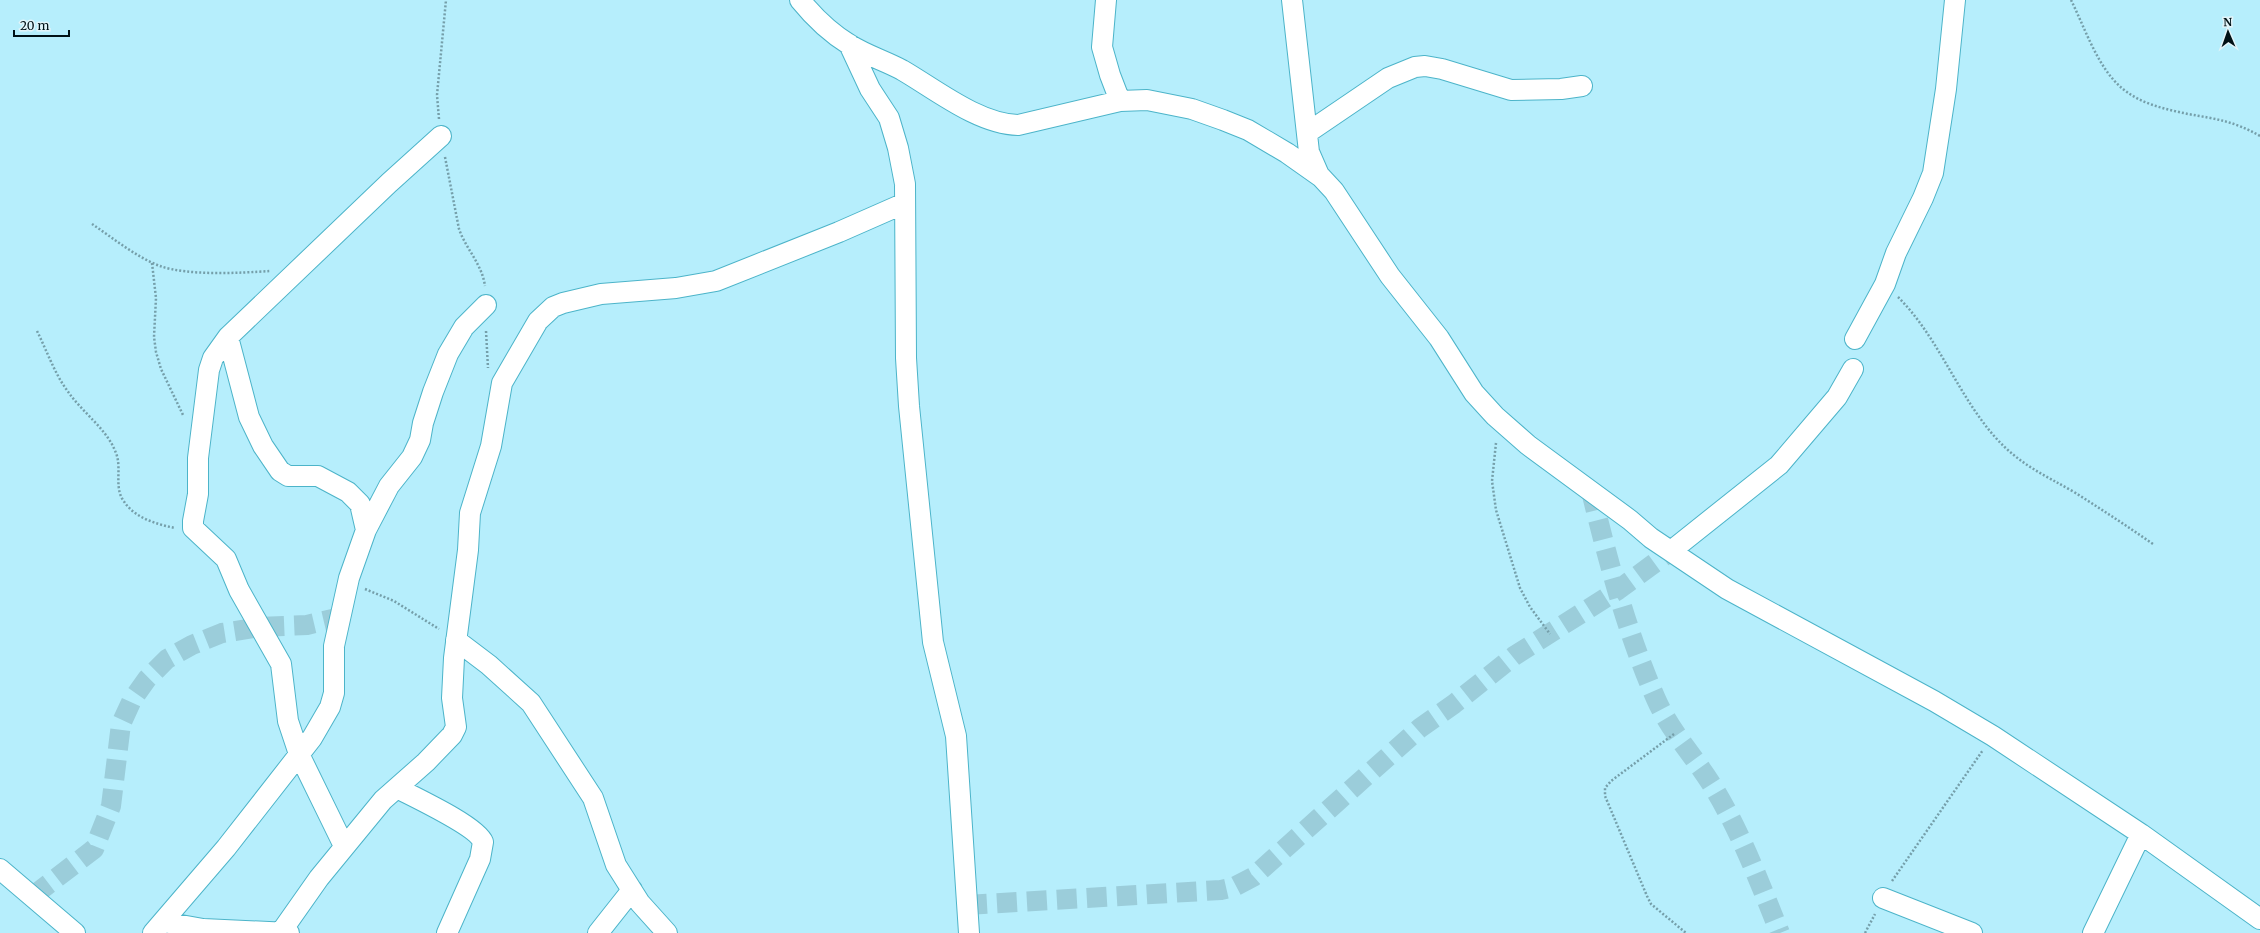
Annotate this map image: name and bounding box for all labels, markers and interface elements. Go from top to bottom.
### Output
scale bar [14,12,69,38]
north arrow [2208,12,2248,52]
text: N [2223,15,2233,29]
text: 20 m [20,18,49,33]

